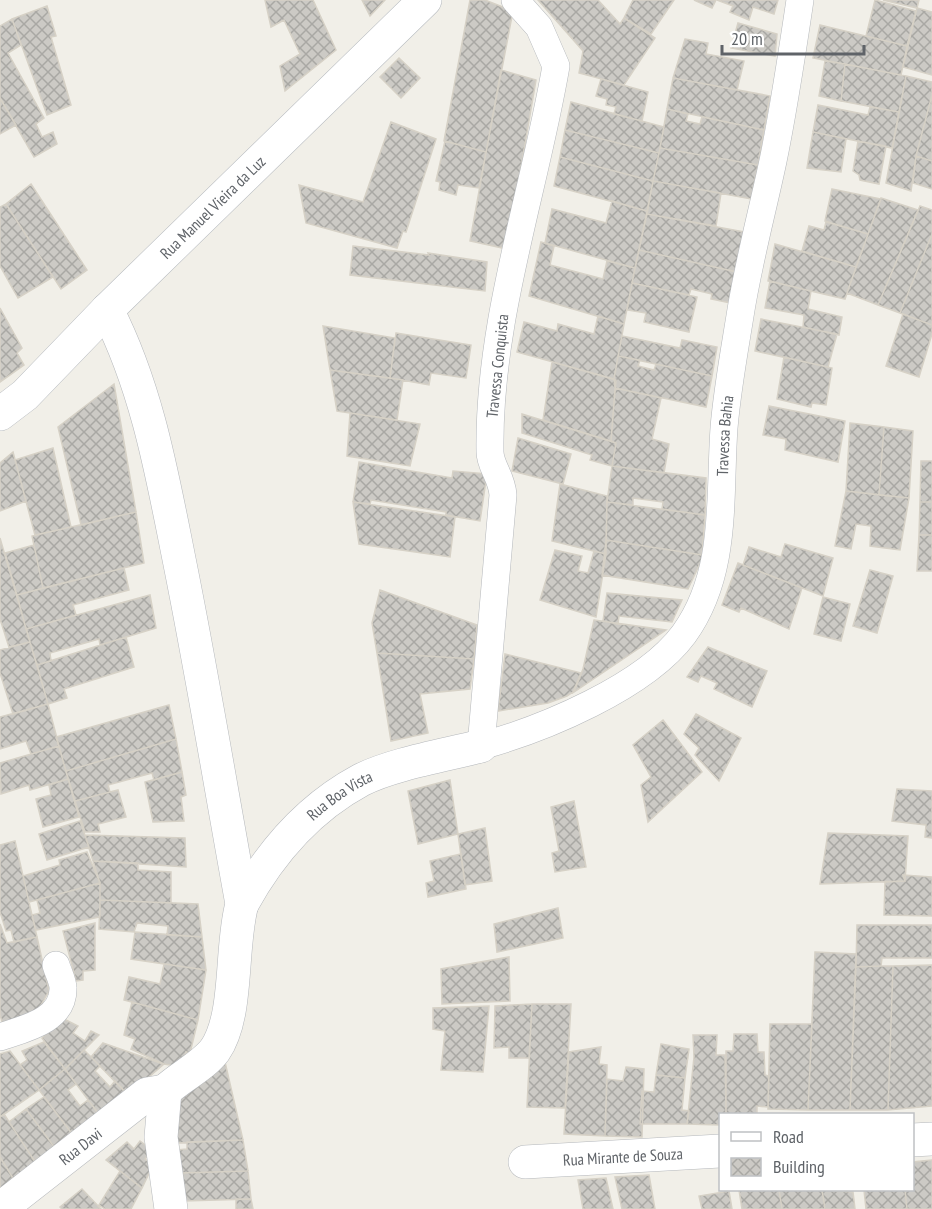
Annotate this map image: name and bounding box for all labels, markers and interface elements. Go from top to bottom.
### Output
scale bar [722,18,864,56]
text: 20 m [731,27,763,50]
street label: Rua Manuel Vieira da Luz [156,151,270,263]
street label: Travessa Conquista [482,313,512,419]
street label: Travessa Bahia [712,394,737,476]
street label: Rua Boa Vista [302,766,375,825]
legend [719,1113,914,1191]
street label: Rua Davi [55,1123,106,1169]
text: Road [773,1125,804,1148]
street label: Rua Mirante de Souza [562,1143,683,1170]
text: Building [773,1155,825,1178]

